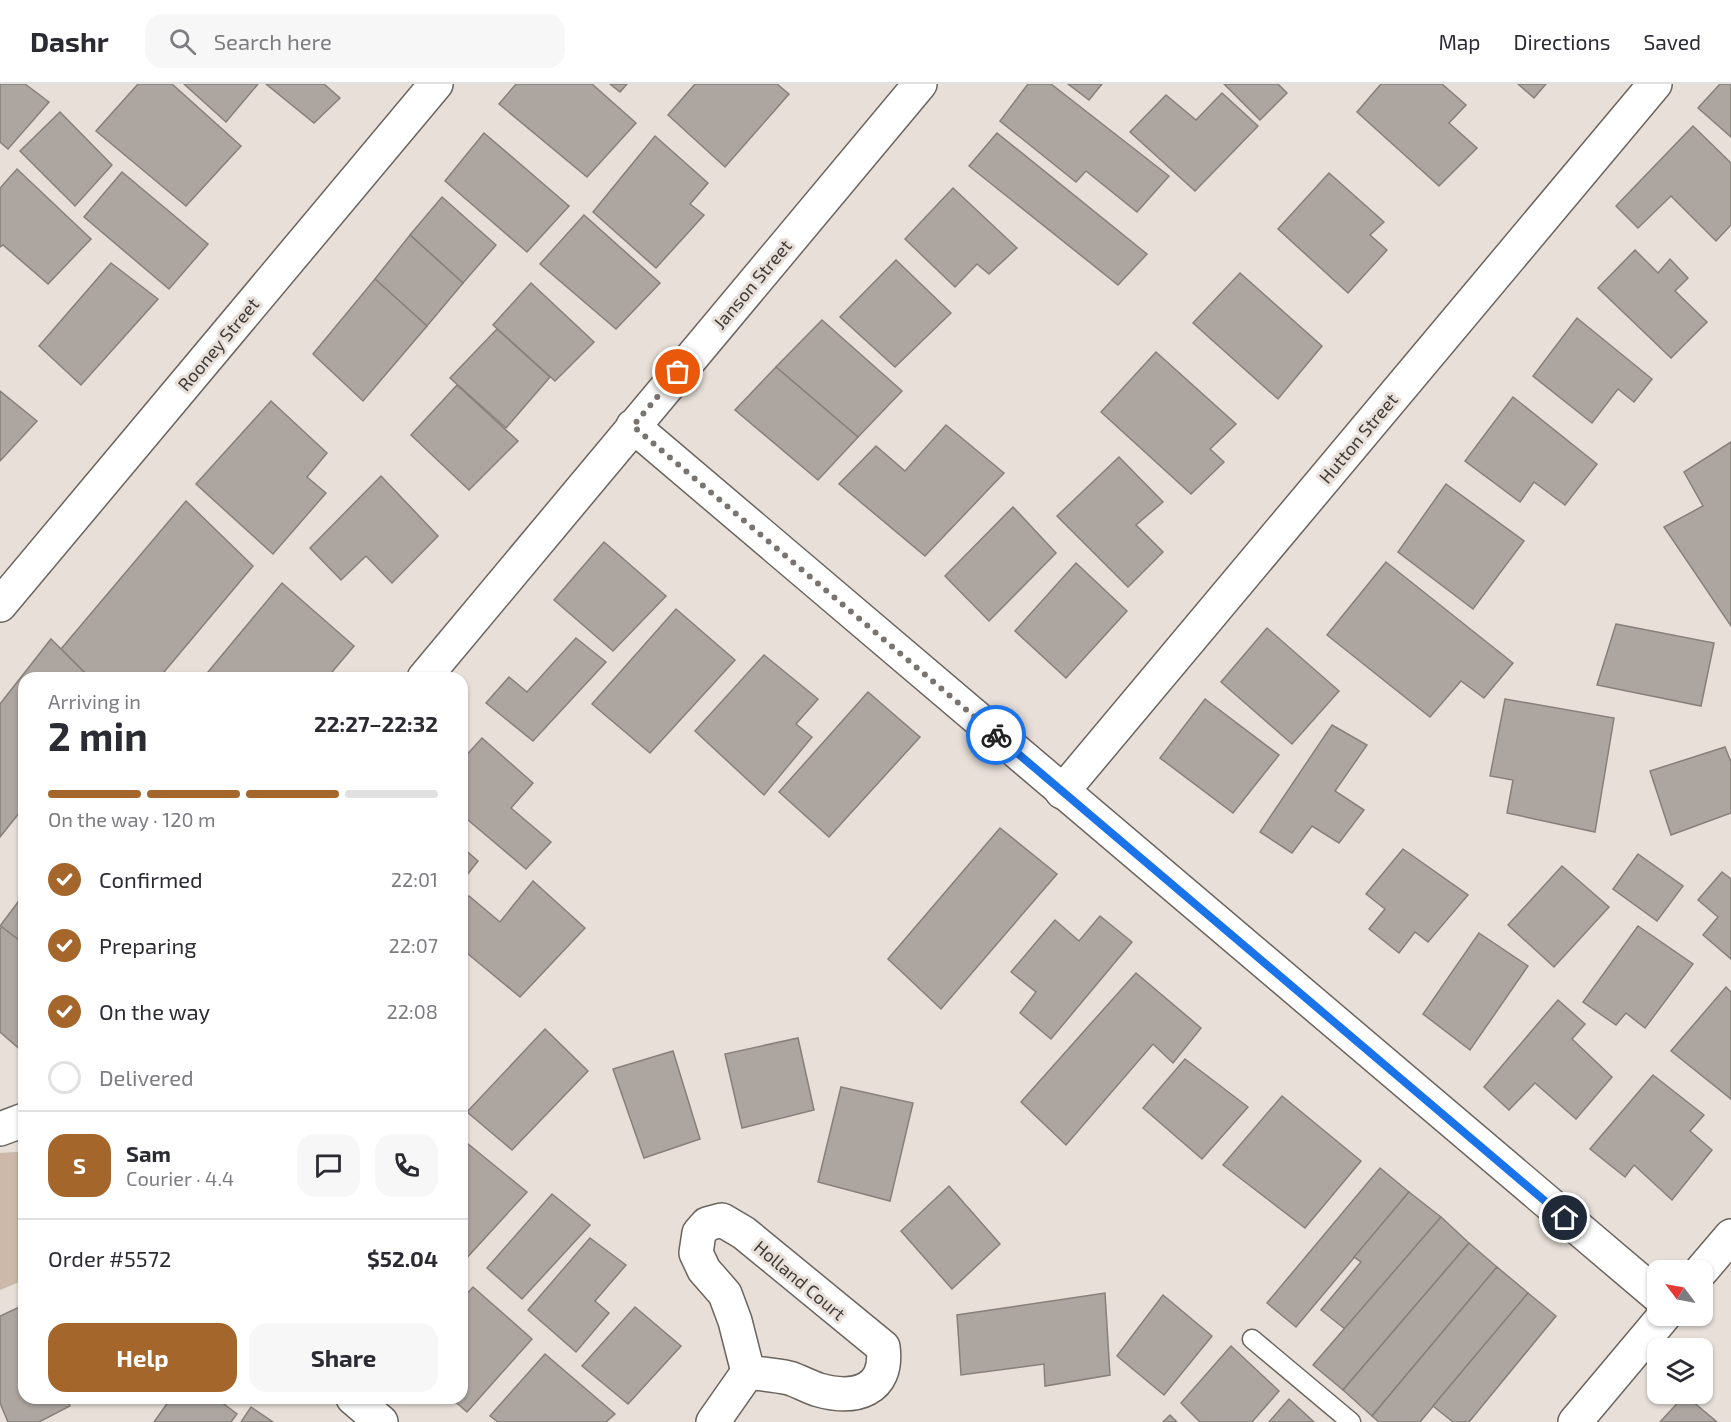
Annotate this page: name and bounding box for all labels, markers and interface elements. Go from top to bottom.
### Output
search box [145,14,565,68]
text: Dashr [30,24,109,58]
icon: search [166,25,199,58]
text: Search here [214,28,332,54]
text: Map [1438,29,1481,54]
text: Directions [1514,29,1610,54]
text: Saved [1643,29,1701,54]
street label: Janson Street [708,235,796,333]
street label: Rooney Street [173,293,263,395]
pin [652,346,703,397]
icon: bag [661,355,694,388]
street label: Hutton Street [1314,388,1402,487]
text: Arriving in [48,689,141,713]
courier [966,705,1026,765]
text: 22:27–22:32 [314,710,438,736]
text: 2 min [48,712,148,759]
icon: bike [980,719,1013,752]
text: On the way · 120 m [48,807,216,831]
icon: check [48,863,81,896]
text: Confirmed [99,866,203,892]
text: 22:01 [391,867,438,891]
icon: check [48,929,81,962]
text: Preparing [99,932,197,958]
text: 22:07 [389,933,438,957]
icon: check [48,995,81,1028]
text: On the way [99,998,210,1024]
text: 22:08 [387,999,438,1023]
text: Delivered [99,1064,194,1090]
button: chat [297,1134,360,1197]
button: phone [375,1134,438,1197]
text: Sam [126,1140,171,1166]
text: S [73,1152,86,1178]
text: Courier · 4.4 [126,1166,234,1190]
pin [1539,1192,1590,1243]
icon: home [1548,1201,1581,1234]
street label: Holland Court [750,1235,850,1325]
text: Order #5572 [48,1245,171,1271]
text: $52.04 [367,1245,438,1271]
north arrow [1647,1260,1713,1326]
map controls [1647,1260,1713,1404]
button: Help [48,1323,237,1392]
button: Share [249,1323,438,1392]
button: layers [1647,1338,1713,1404]

